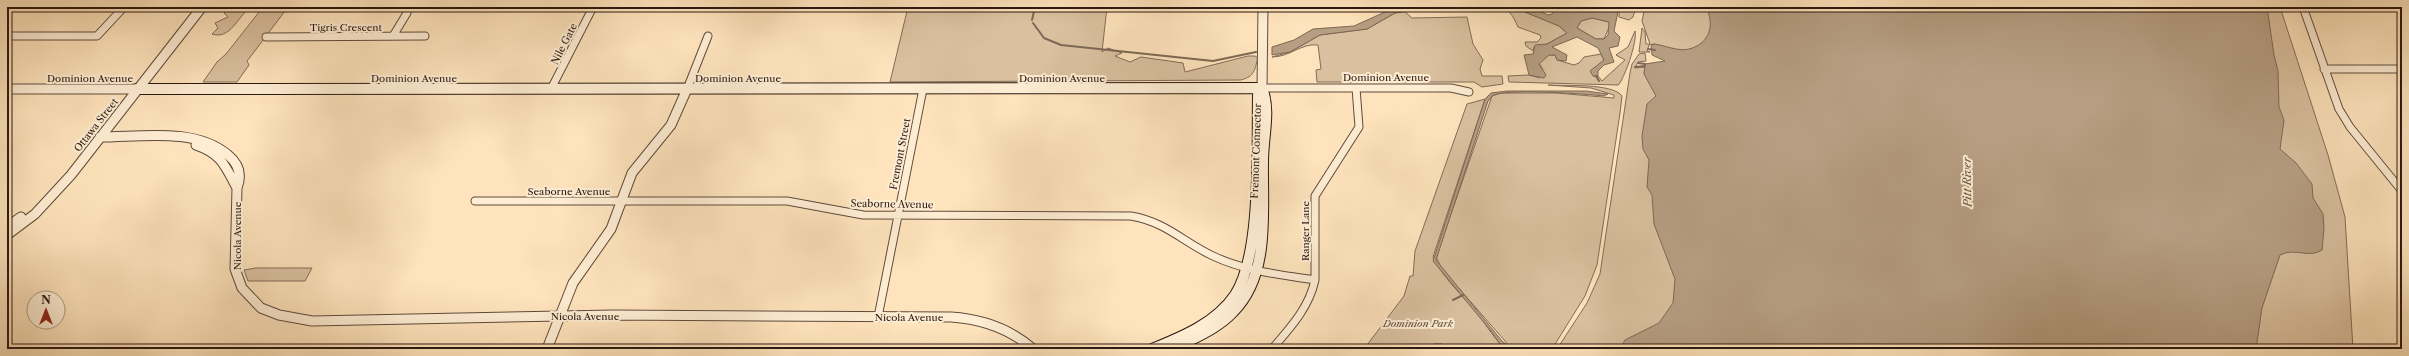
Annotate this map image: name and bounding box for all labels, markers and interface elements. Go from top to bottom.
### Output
street label: Tigris Crescent [310,21,383,34]
street label: Nile Gate [548,21,580,67]
street label: Dominion Avenue [1343,71,1429,84]
street label: Dominion Avenue [47,72,133,85]
street label: Dominion Avenue [371,72,457,85]
street label: Dominion Avenue [695,72,781,85]
street label: Dominion Avenue [1019,72,1105,85]
street label: Ottawa Street [71,95,121,154]
street label: Fremont Connector [1248,102,1264,199]
street label: Fremont Street [887,117,913,191]
water label: Pitt River [1960,156,1974,208]
street label: Seaborne Avenue [528,185,611,198]
street label: Seaborne Avenue [850,197,934,211]
street label: Nicola Avenue [231,201,244,270]
street label: Ranger Lane [1299,201,1312,261]
north arrow [26,290,66,330]
text: N [41,293,51,307]
street label: Nicola Avenue [551,310,620,323]
street label: Nicola Avenue [875,311,944,324]
park label: Dominion Park [1382,317,1454,330]

